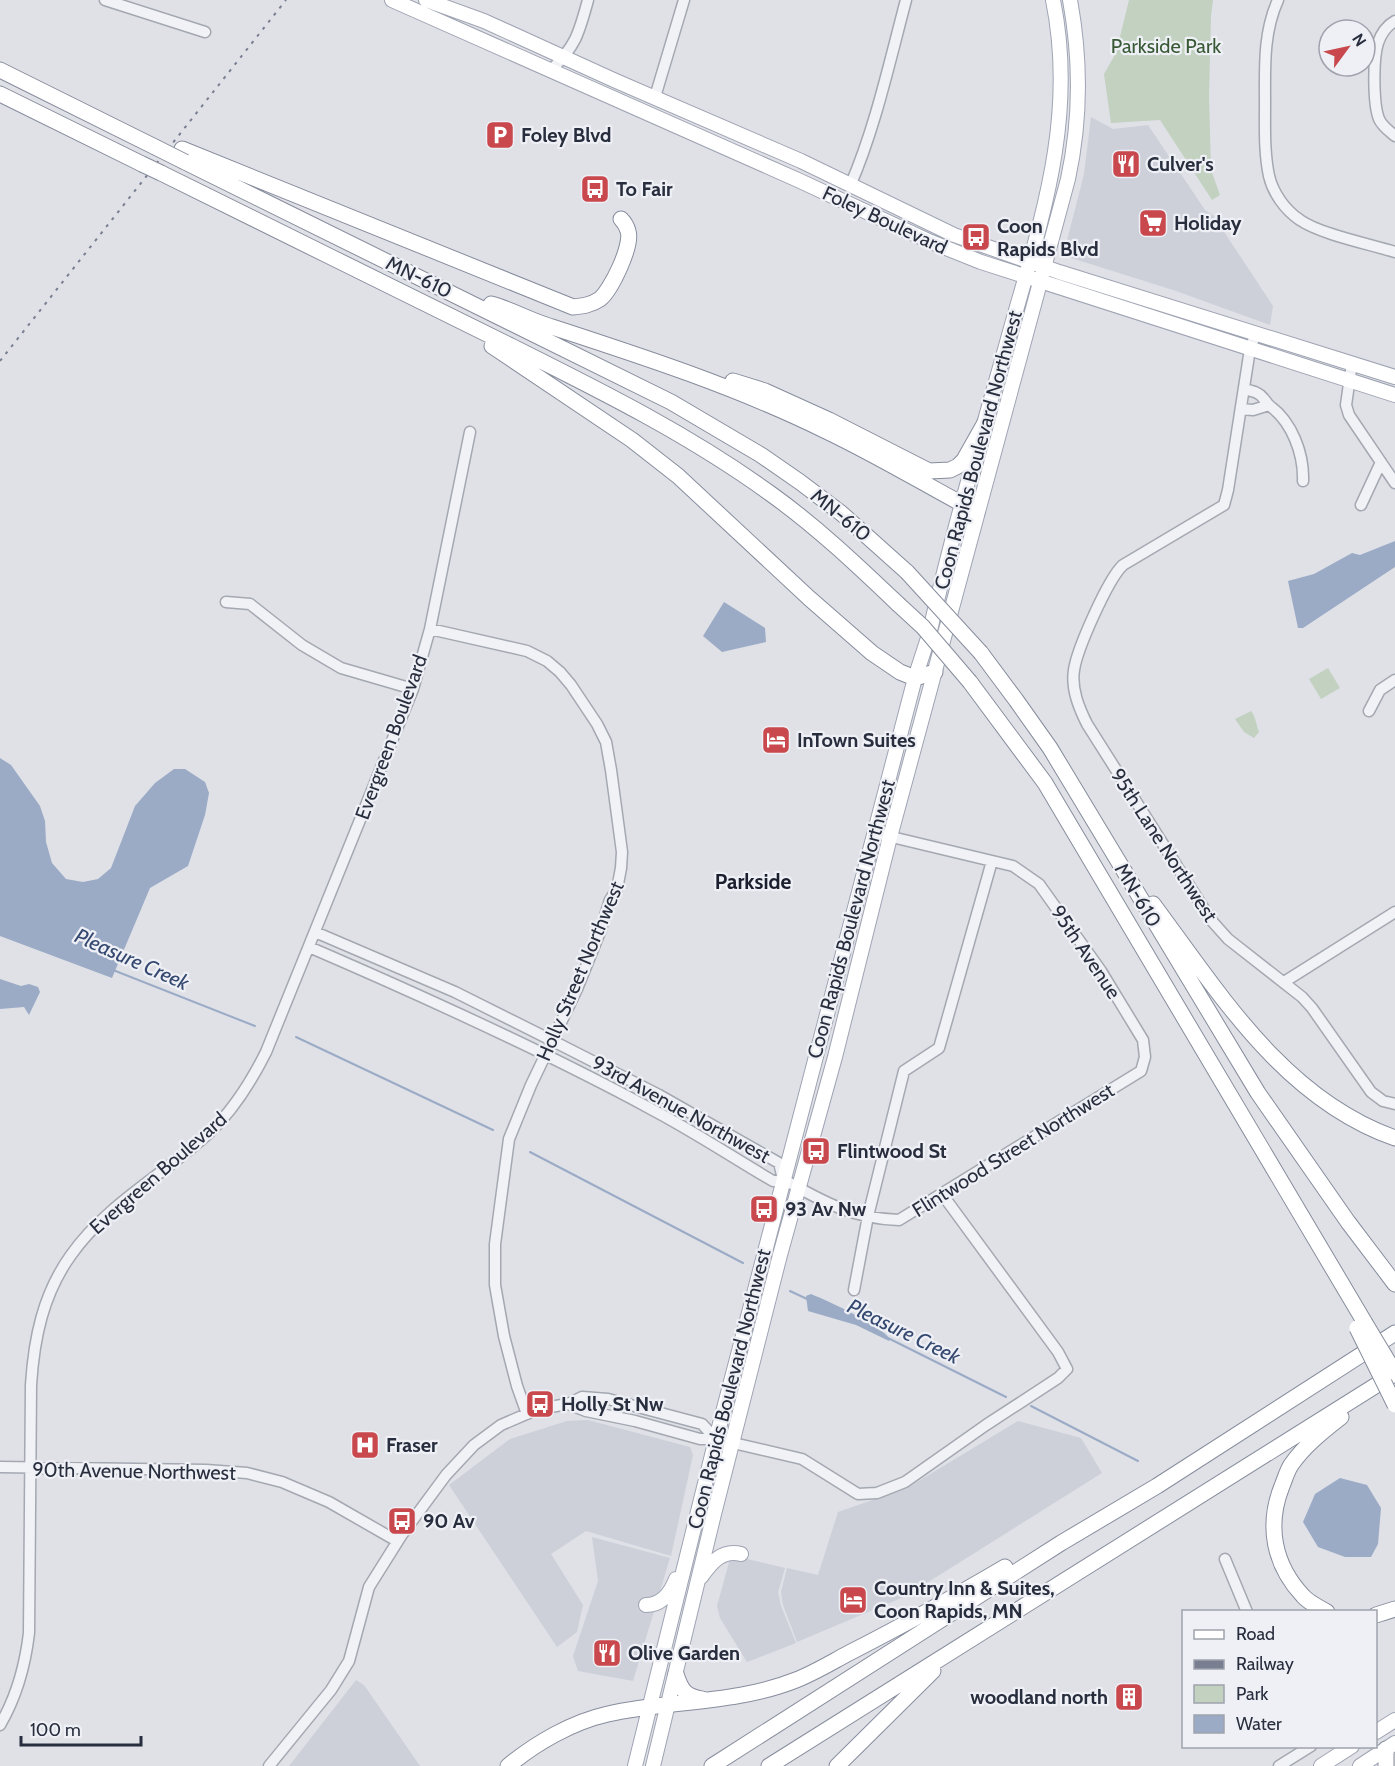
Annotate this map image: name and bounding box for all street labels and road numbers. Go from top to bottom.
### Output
street label: Foley Boulevard [819,181,951,259]
street label: MN-610 [382,251,456,303]
street label: Coon Rapids Boulevard Northwest [929,308,1027,592]
street label: MN-610 [806,484,876,546]
street label: Evergreen Boulevard [350,651,432,823]
street label: 95th Lane Northwest [1105,764,1223,926]
street label: Coon Rapids Boulevard Northwest [802,777,900,1061]
street label: MN-610 [1110,859,1166,931]
street label: Holly Street Northwest [531,877,629,1064]
street label: 95th Avenue [1046,901,1126,1003]
street label: 93rd Avenue Northwest [588,1050,774,1168]
street label: Flintwood Street Northwest [908,1078,1118,1222]
street label: Evergreen Boulevard [85,1107,231,1239]
street label: Coon Rapids Boulevard Northwest [683,1246,776,1532]
street label: 90th Avenue Northwest [32,1457,236,1485]

